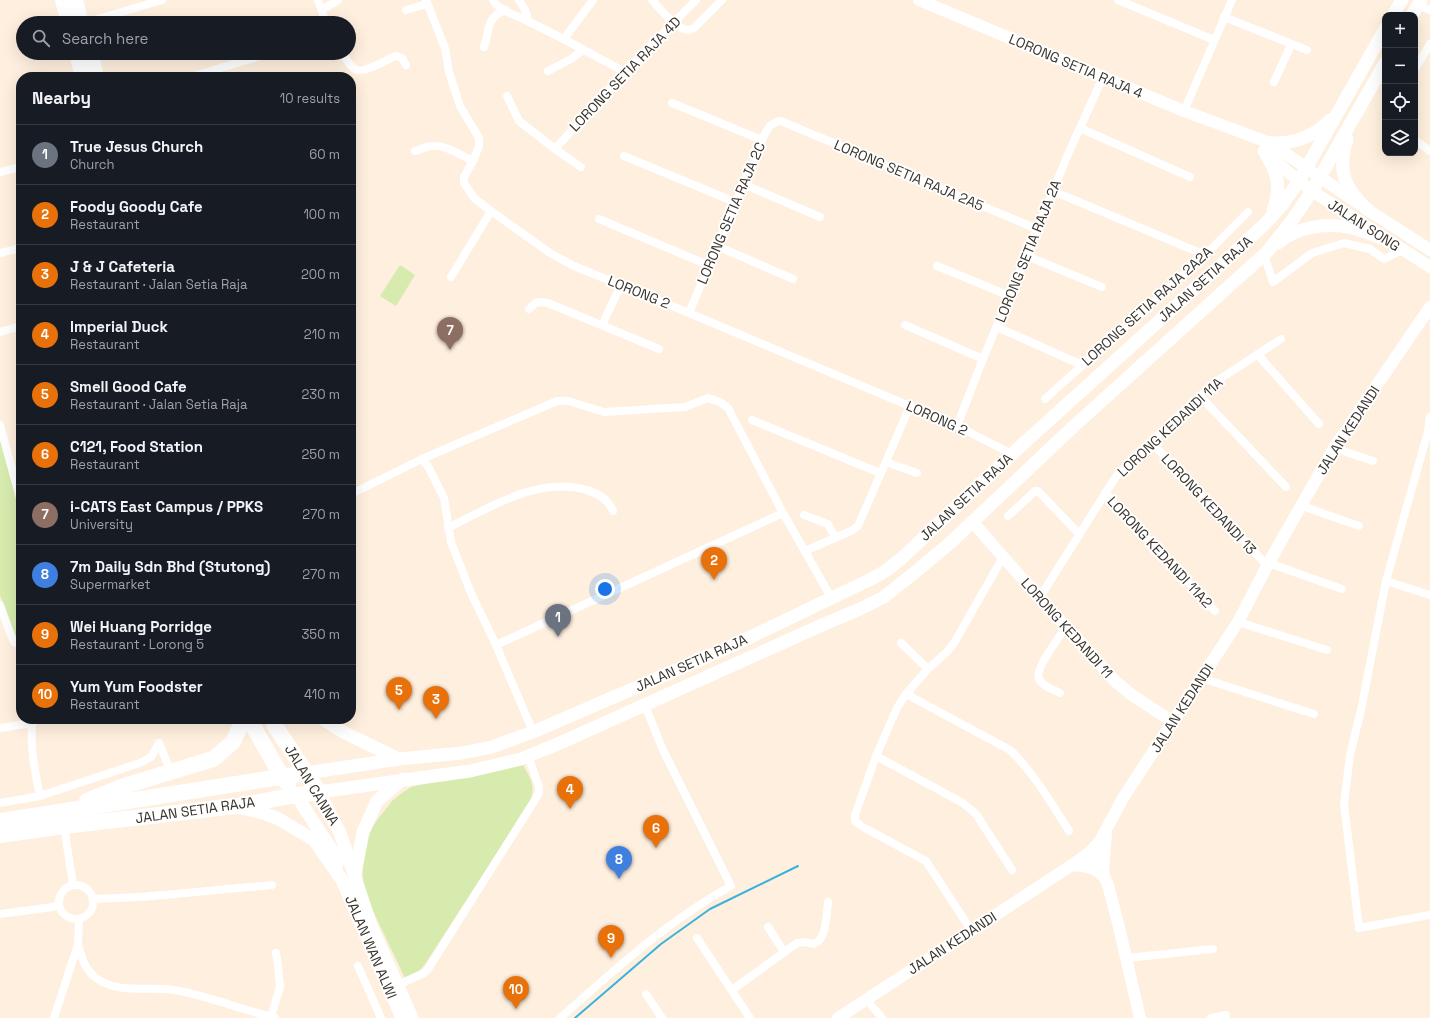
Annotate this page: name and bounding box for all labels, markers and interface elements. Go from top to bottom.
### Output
map controls [1382,12,1418,156]
button: + [1382,12,1418,48]
street label: LORONG SETIA RAJA 4D [565,13,685,135]
search box [16,16,356,60]
icon: search [30,27,52,49]
text: Search here [62,29,148,48]
street label: LORONG SETIA RAJA 4 [1006,30,1146,102]
button: − [1382,48,1418,84]
button: locate [1382,84,1418,120]
text: Nearby [32,87,91,109]
text: 10 results [280,90,340,107]
button: layers [1382,120,1418,156]
street label: LORONG SETIA RAJA 2A5 [831,135,987,215]
text: True Jesus Church [70,137,203,156]
street label: LORONG SETIA RAJA 2C [693,139,769,287]
text: 1 [42,146,48,163]
text: 60 m [309,146,340,163]
text: Church [70,156,115,173]
street label: LORONG SETIA RAJA 2A [991,177,1065,325]
street label: JALAN SONG [1324,195,1404,255]
text: Foody Goody Cafe [70,197,203,216]
text: 2 [41,206,49,223]
text: 100 m [303,206,340,223]
text: Restaurant [70,216,140,233]
street label: JALAN SETIA RAJA [1154,232,1256,326]
street label: LORONG SETIA RAJA 2A2A [1078,242,1216,369]
text: J & J Cafeteria [70,257,175,276]
text: 3 [41,266,49,283]
text: 200 m [301,266,340,283]
street label: LORONG 2 [605,271,673,313]
text: Restaurant · Jalan Setia Raja [70,276,247,293]
text: Imperial Duck [70,317,168,336]
pin: 7 [437,317,463,350]
text: 4 [41,326,49,343]
text: 210 m [304,326,340,343]
text: Restaurant [70,336,140,353]
street label: LORONG KEDANDI 11A [1114,373,1227,480]
text: Smell Good Cafe [70,377,187,396]
street label: JALAN KEDANDI [1313,382,1383,478]
text: 5 [41,386,49,403]
text: 230 m [302,386,340,403]
text: Restaurant · Jalan Setia Raja [70,396,247,413]
street label: LORONG 2 [903,396,971,440]
text: C121, Food Station [70,437,203,456]
text: 6 [41,446,49,463]
text: 250 m [302,446,340,463]
street label: JALAN SETIA RAJA [916,449,1016,545]
street label: LORONG KEDANDI 13 [1158,450,1260,558]
text: Restaurant [70,456,140,473]
street label: LORONG KEDANDI 11A2 [1104,492,1216,612]
text: i-CATS East Campus / PPKS [70,497,263,516]
text: 7 [41,506,49,523]
text: 270 m [302,506,340,523]
text: University [70,516,133,533]
pin: 2 [701,547,727,580]
text: 7m Daily Sdn Bhd (Stutong) [70,557,270,576]
text: 8 [41,566,49,583]
text: 270 m [302,566,340,583]
street label: LORONG KEDANDI 11 [1017,574,1117,682]
text: Supermarket [70,576,151,593]
your location [595,579,615,599]
pin: 1 [545,604,571,637]
text: Wei Huang Porridge [70,617,212,636]
text: 9 [41,626,49,643]
text: 350 m [302,626,340,643]
street label: JALAN SETIA RAJA [632,630,750,696]
text: Restaurant · Lorong 5 [70,636,204,653]
street label: JALAN KEDANDI [1147,660,1217,756]
text: Yum Yum Foodster [70,677,203,696]
pin: 5 [386,677,412,710]
text: 10 [38,686,52,703]
text: 410 m [304,686,340,703]
pin: 3 [423,686,449,719]
text: Restaurant [70,696,140,713]
street label: JALAN CANNA [281,741,343,829]
pin: 4 [557,776,583,809]
street label: JALAN SETIA RAJA [134,793,256,827]
pin: 6 [643,815,669,848]
pin: 8 [606,846,632,879]
street label: JALAN WAN ALWI [341,892,401,1002]
street label: JALAN KEDANDI [904,908,1000,978]
pin: 9 [598,925,624,958]
pin: 10 [503,976,529,1009]

